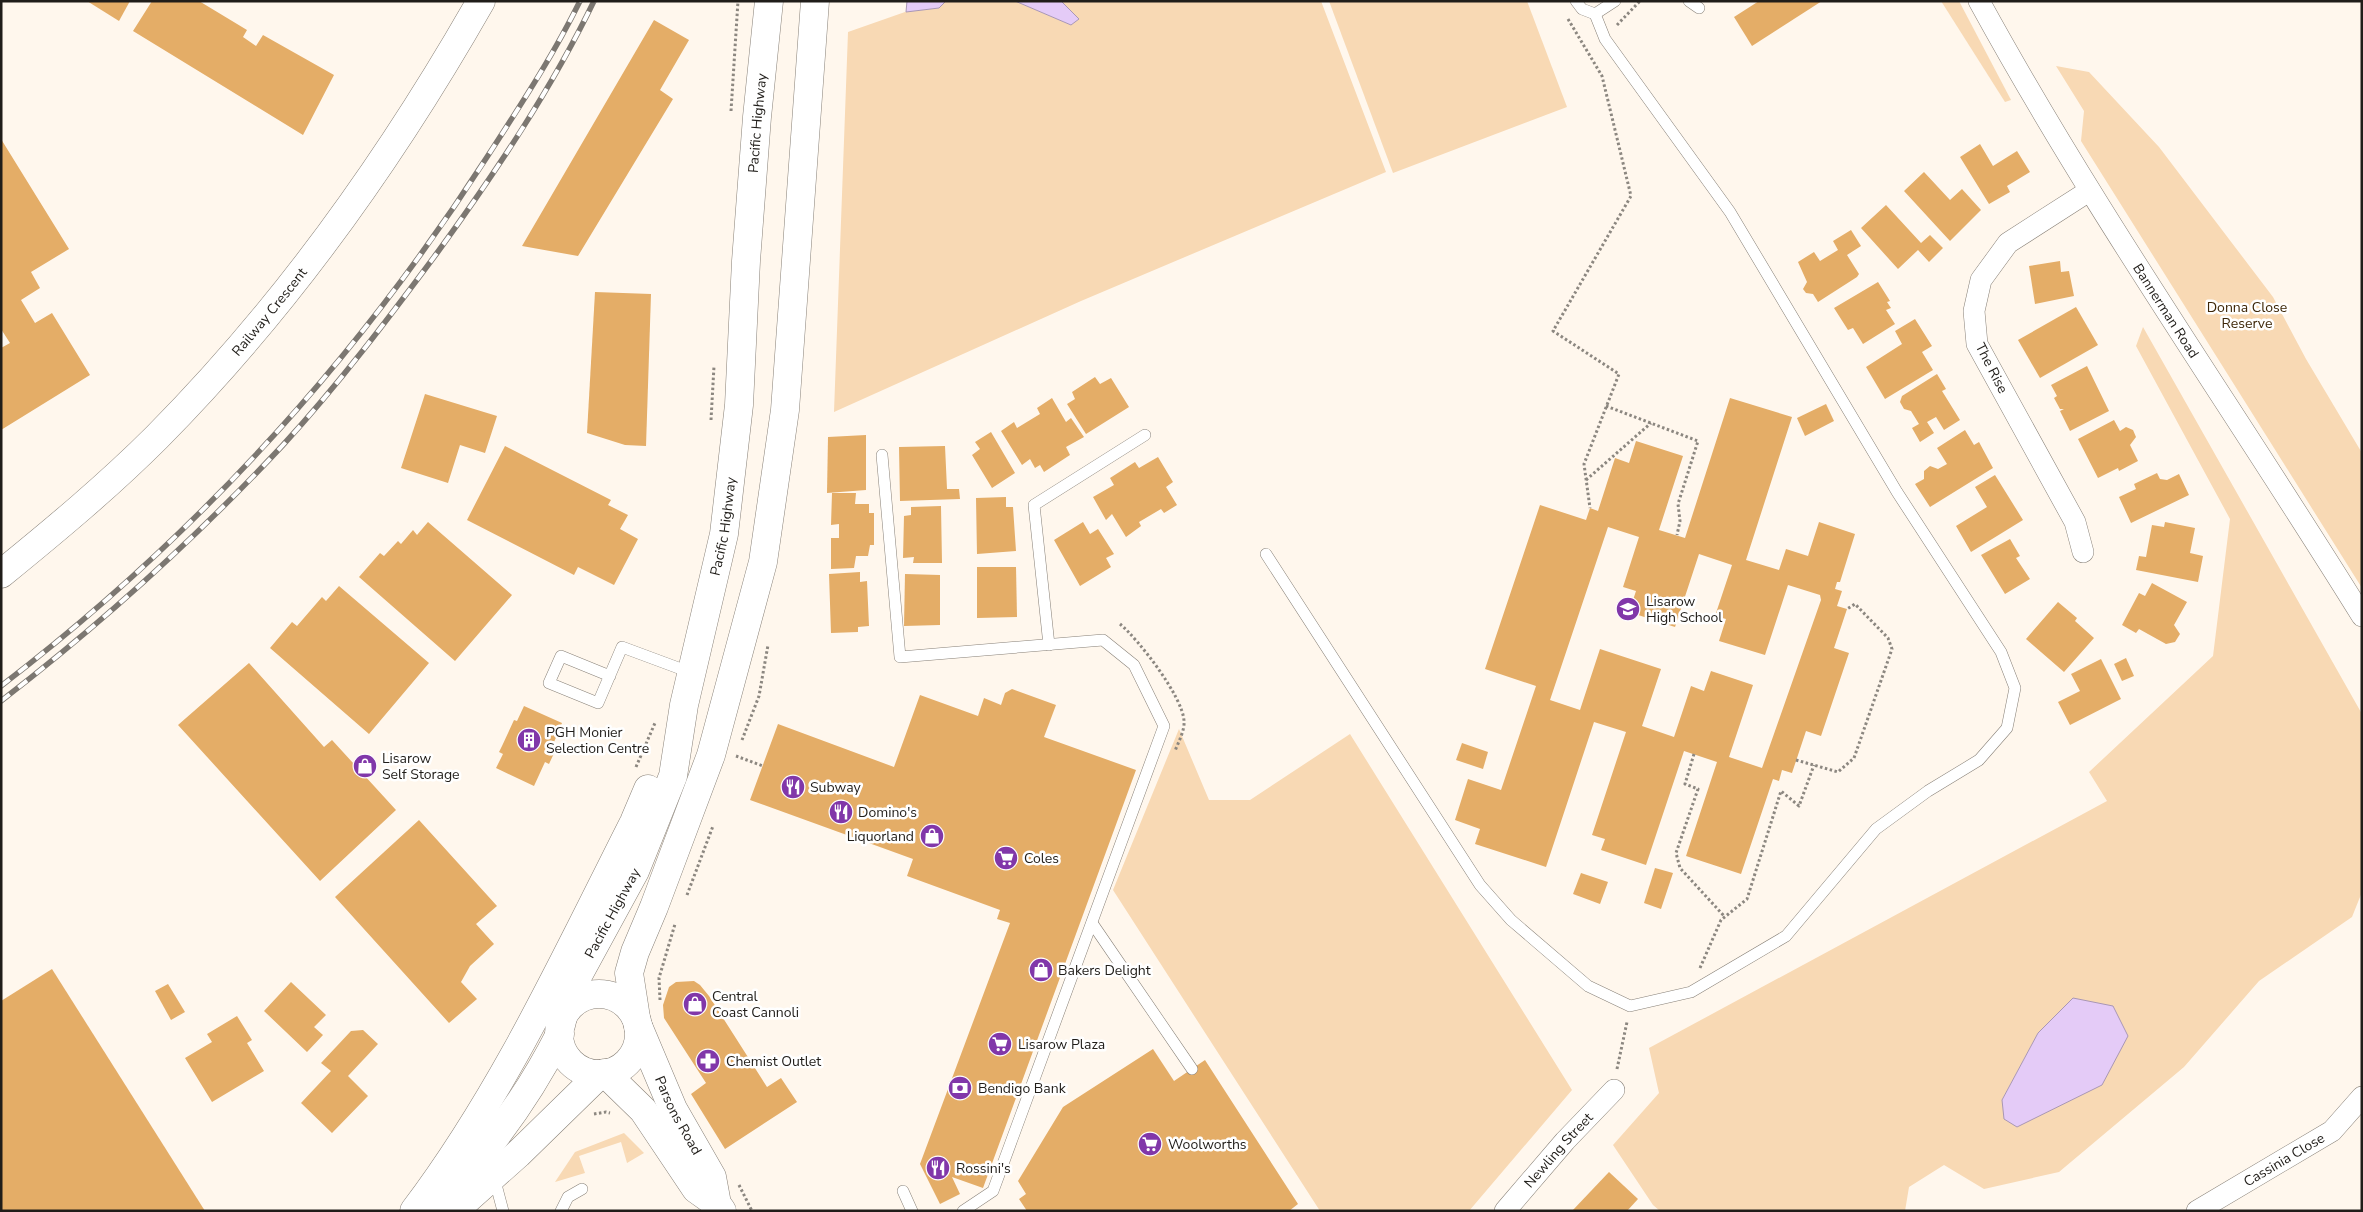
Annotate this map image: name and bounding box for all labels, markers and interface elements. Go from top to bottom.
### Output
street label: Pacific Highway [744,72,772,174]
street label: Bannerman Road [2128,260,2203,362]
street label: Railway Crescent [228,264,311,360]
park label: Donna Close Reserve [2207,298,2287,333]
street label: The Rise [1971,340,2012,397]
street label: Pacific Highway [706,475,741,578]
place label: Lisarow High School [1646,592,1723,627]
school or university icon: Lisarow High School [1615,596,1641,622]
place label: PGH Monier Selection Centre [546,723,649,758]
building icon: PGH Monier Selection Centre [516,727,542,753]
place label: Lisarow Self Storage [382,749,460,784]
shop icon: Lisarow Self Storage [352,753,378,779]
restaurant icon: Subway [780,774,806,800]
place label: Subway [810,778,862,797]
restaurant icon: Domino's [828,799,854,825]
place label: Domino's [858,803,917,822]
shop icon: Liquorland [919,823,945,849]
place label: Liquorland [847,827,914,846]
supermarket icon: Coles [993,845,1019,871]
place label: Coles [1024,849,1059,868]
street label: Pacific Highway [580,864,645,962]
shop icon: Bakers Delight [1028,957,1054,983]
place label: Bakers Delight [1058,961,1151,980]
place label: Central Coast Cannoli [712,987,799,1022]
shop icon: Central Coast Cannoli [682,991,708,1017]
supermarket icon: Lisarow Plaza [987,1031,1013,1057]
place label: Lisarow Plaza [1018,1035,1105,1054]
pharmacy icon: Chemist Outlet [695,1048,721,1074]
place label: Chemist Outlet [726,1052,821,1071]
street label: Parsons Road [650,1073,706,1158]
bank icon: Bendigo Bank [947,1075,973,1101]
place label: Bendigo Bank [978,1079,1067,1098]
street label: Newling Street [1520,1109,1597,1192]
street label: Cassinia Close [2240,1129,2328,1191]
supermarket icon: Woolworths [1137,1131,1163,1157]
place label: Woolworths [1168,1135,1247,1154]
restaurant icon: Rossini's [925,1155,951,1181]
place label: Rossini's [956,1159,1011,1178]

